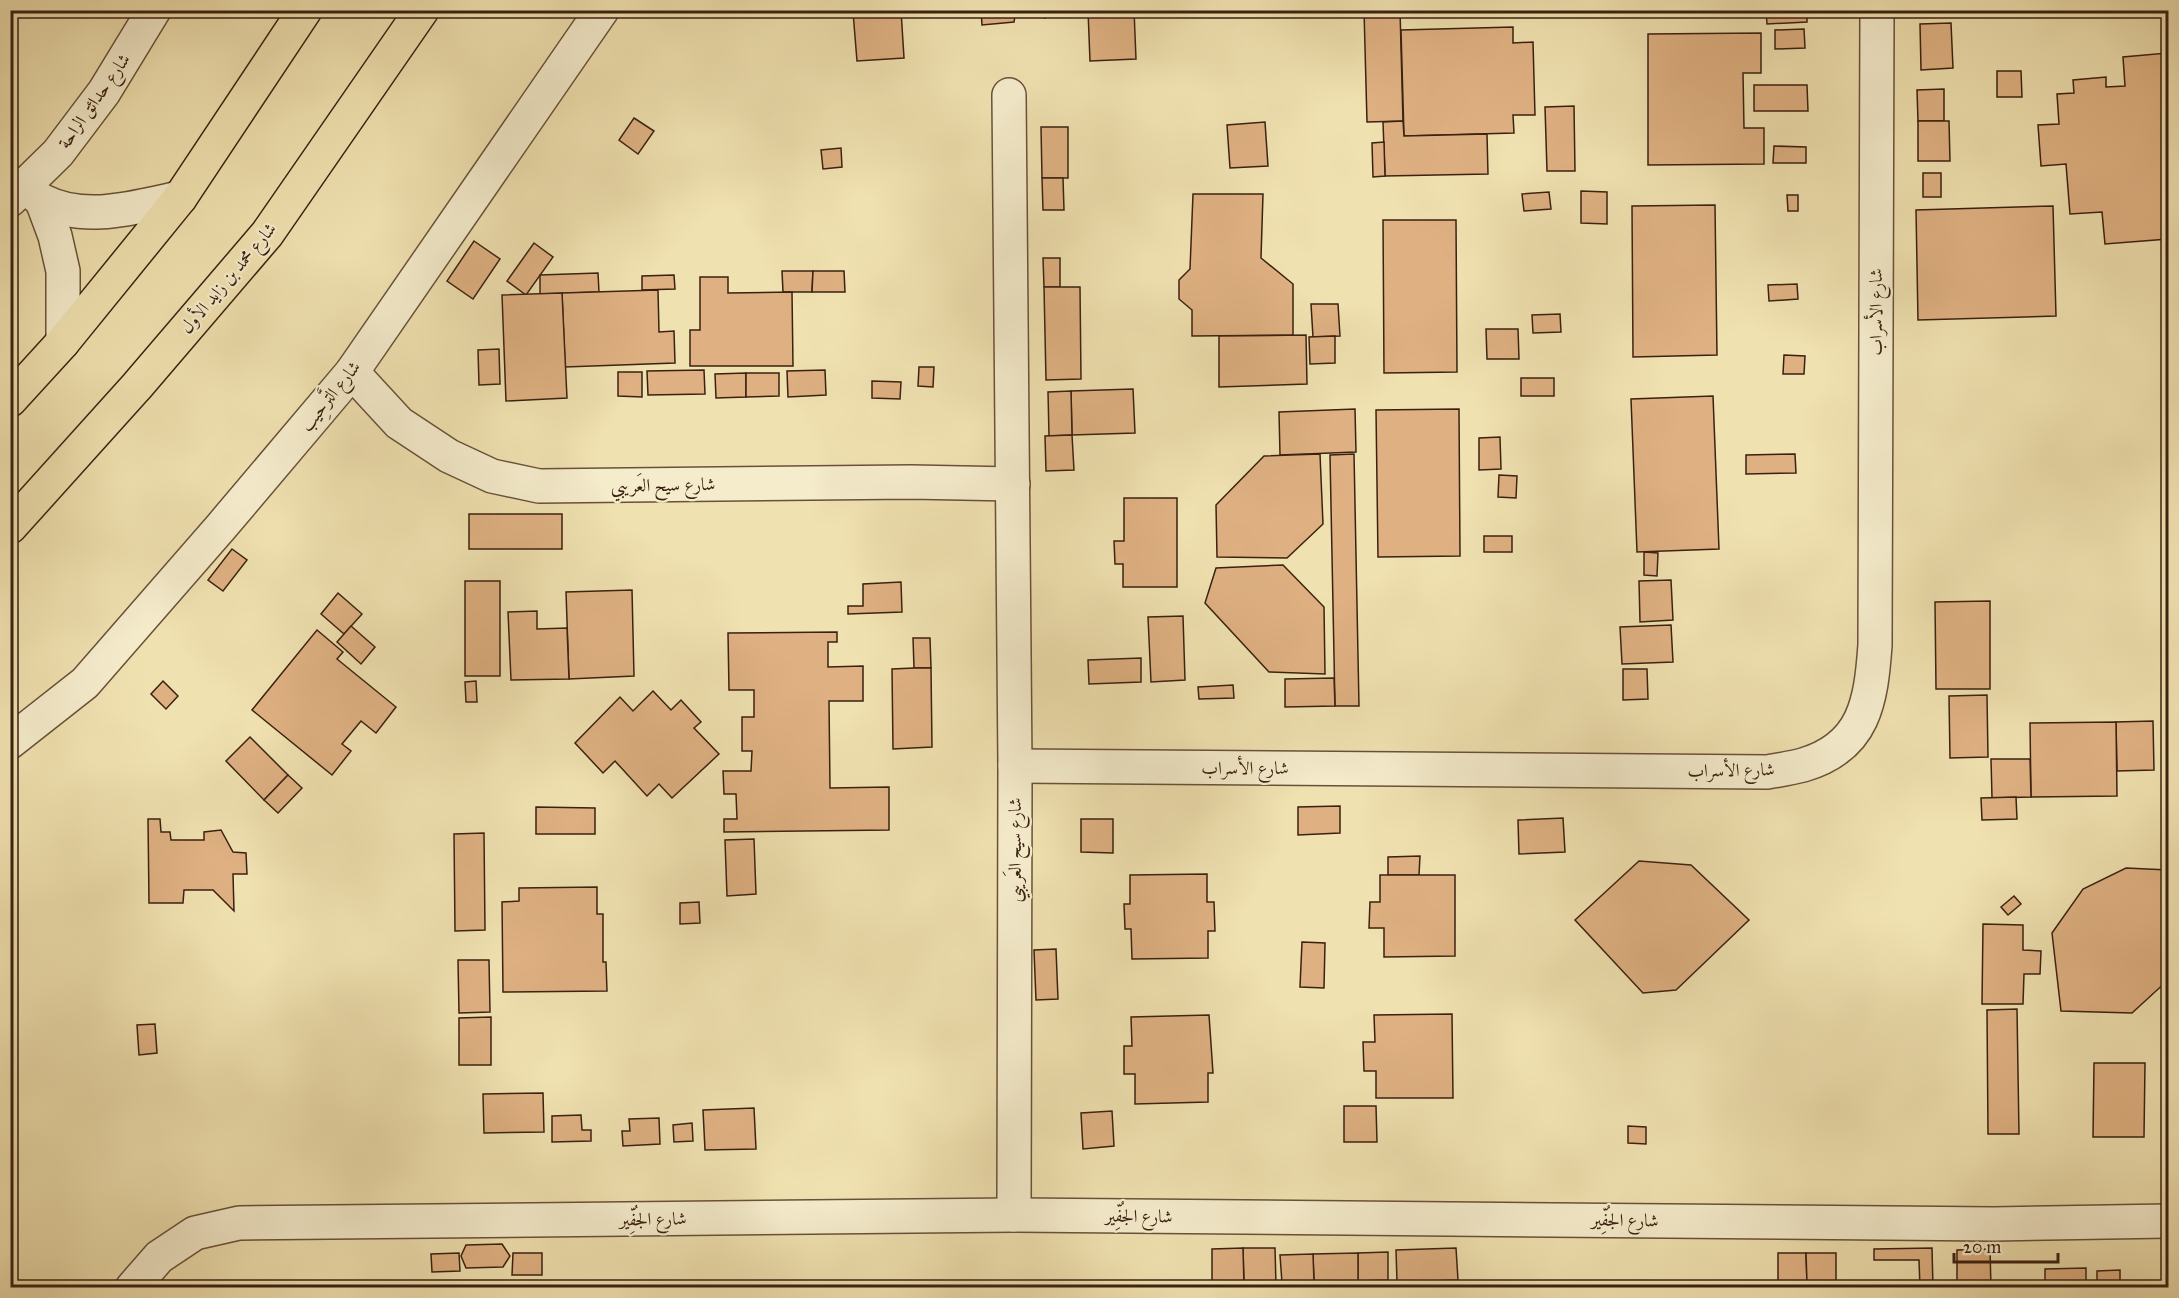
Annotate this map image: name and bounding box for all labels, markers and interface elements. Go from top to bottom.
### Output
street label: شارع حدائق الراحة [53,49,138,155]
street label: شارع محمد بن زايد الأول [174,217,284,341]
street label: شارع الأسراب [1863,268,1891,356]
street label: شارع التَّرحِيب [292,354,368,438]
street label: شارع سيح العَريبي [610,471,716,502]
street label: شارع الأسراب [1201,755,1289,783]
street label: شارع الأسراب [1687,756,1775,786]
street label: شارع سيح العَريبي [1002,798,1031,902]
street label: شارع الجُفِّير [1103,1200,1173,1232]
street label: شارع الجُفِّير [617,1203,687,1235]
street label: شارع الجُفِّير [1589,1204,1659,1236]
scale bar [1954,1226,2058,1264]
text: 20 m [1963,1236,2001,1258]

